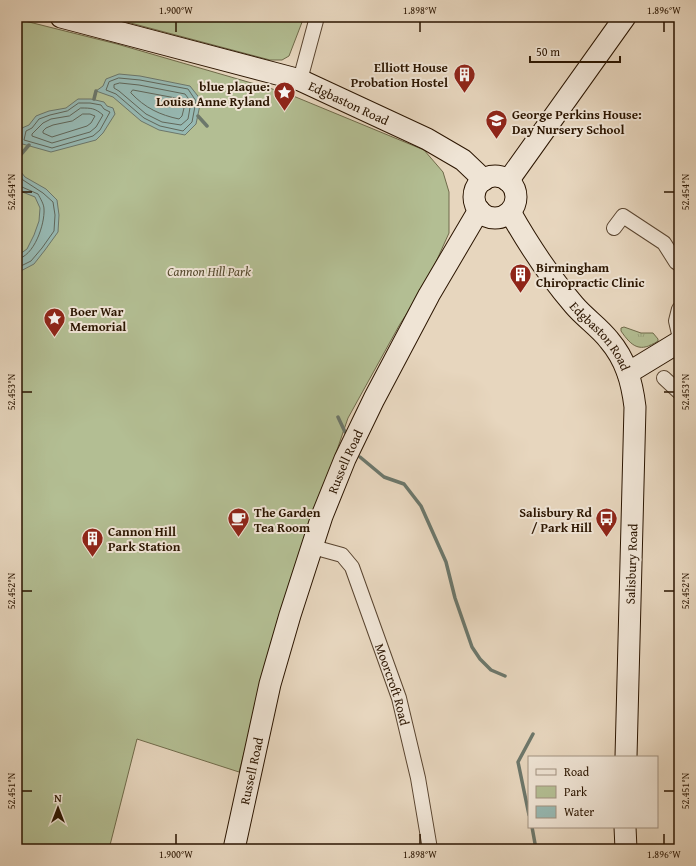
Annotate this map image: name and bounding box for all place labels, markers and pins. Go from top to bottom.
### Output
place label: Elliott House Probation Hostel [351,58,448,92]
building icon: Elliott House Probation Hostel [451,61,477,94]
place label: blue plaque: Louisa Anne Ryland [156,77,271,111]
place icon: blue plaque: Louisa Anne Ryland [272,80,298,113]
place label: George Perkins House: Day Nursery School [512,105,642,139]
school or university icon: George Perkins House: Day Nursery School [484,108,510,141]
place label: Birmingham Chiropractic Clinic [536,258,645,292]
building icon: Birmingham Chiropractic Clinic [507,261,533,294]
place label: Boer War Memorial [70,302,126,336]
place icon: Boer War Memorial [42,305,68,338]
place label: The Garden Tea Room [254,503,321,537]
place label: Salisbury Rd / Park Hill [519,503,593,537]
cafe icon: The Garden Tea Room [225,506,251,539]
bus stop icon: Salisbury Rd / Park Hill [594,506,620,539]
place label: Cannon Hill Park Station [108,522,181,556]
building icon: Cannon Hill Park Station [80,525,106,558]

